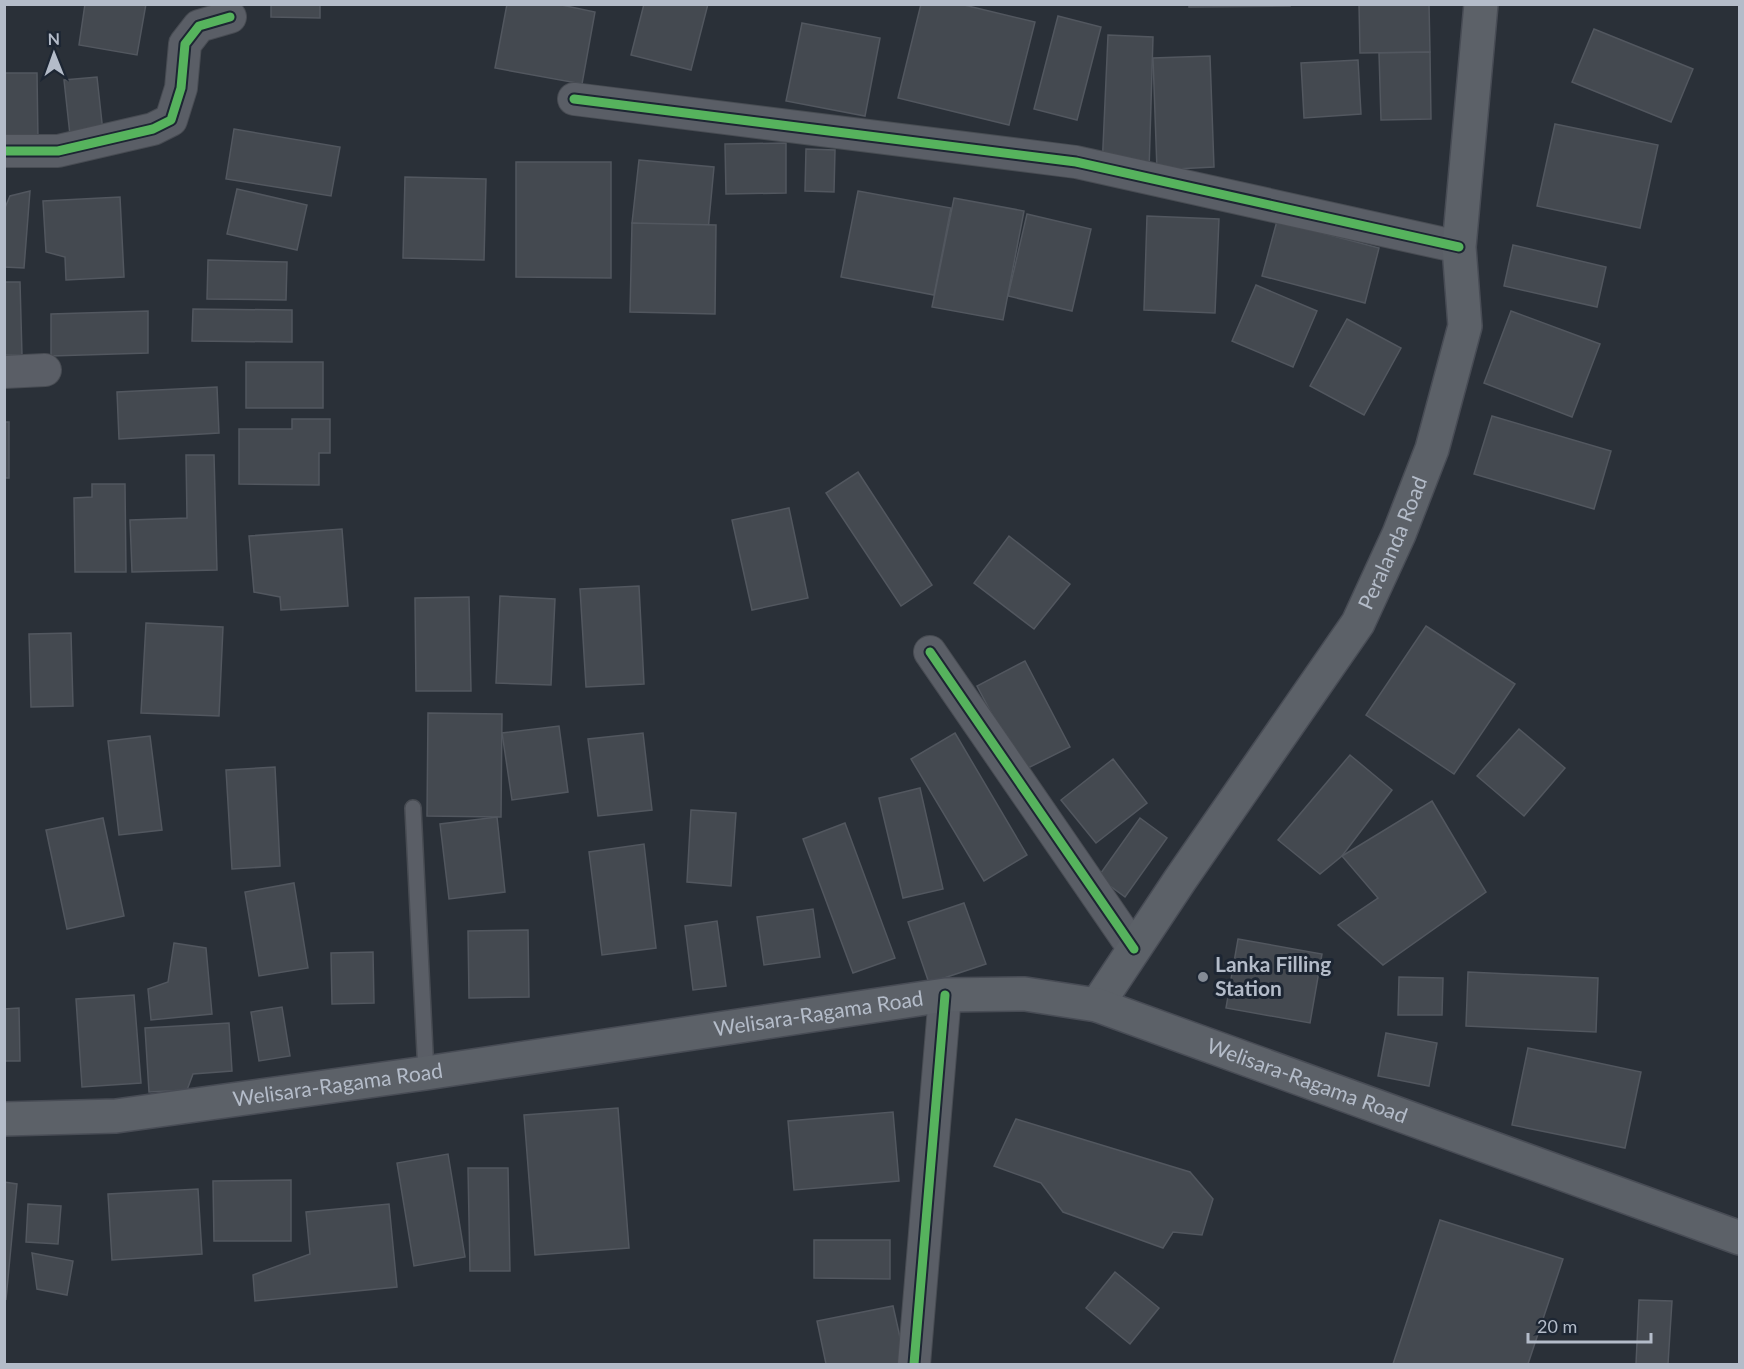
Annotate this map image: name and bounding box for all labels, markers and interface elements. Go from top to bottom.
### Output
north arrow [24,24,84,84]
text: N [47,29,60,48]
street label: Peralanda Road [1352,472,1431,613]
place label: Lanka Filling Station [1215,951,1331,1000]
marker: Lanka Filling Station [1196,970,1210,984]
street label: Welisara-Ragama Road [712,984,925,1041]
street label: Welisara-Ragama Road [1204,1032,1411,1127]
street label: Welisara-Ragama Road [231,1057,444,1111]
scale bar [1528,1306,1651,1344]
text: 20 m [1537,1315,1577,1337]

